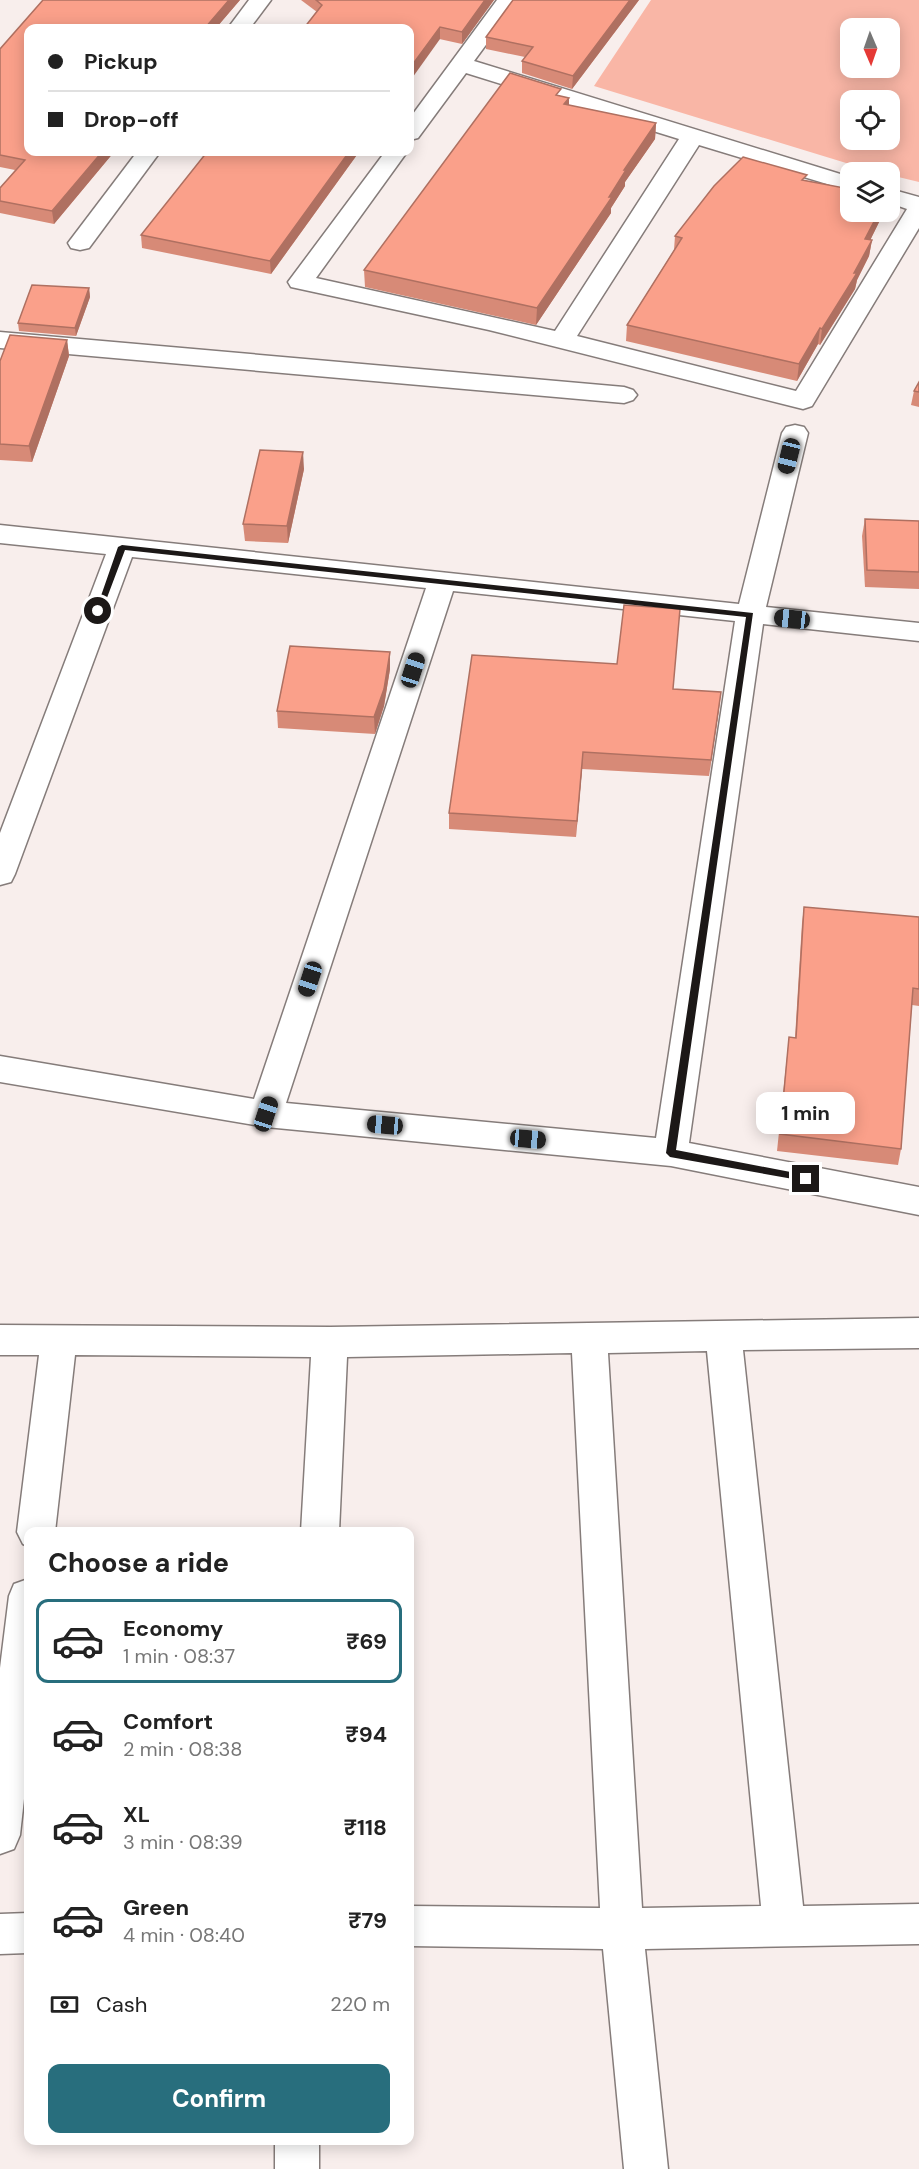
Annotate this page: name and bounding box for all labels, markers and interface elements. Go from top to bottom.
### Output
north arrow [840,18,900,78]
map controls [840,18,900,222]
text: Pickup [84,47,158,76]
button: locate [840,90,900,150]
text: Drop-off [84,105,179,134]
button: layers [840,162,900,222]
car [776,436,802,476]
route start [84,597,111,624]
car [773,608,811,630]
car [399,650,427,690]
car [296,959,324,999]
callout: 1 min [756,1092,856,1134]
car [252,1094,280,1134]
text: 1 min [781,1100,830,1126]
car [366,1114,404,1136]
car [509,1128,547,1150]
route end [792,1165,819,1192]
text: Choose a ride [48,1545,229,1580]
icon: car [51,1614,105,1668]
text: Economy [123,1614,223,1643]
text: ₹69 [346,1627,387,1656]
text: 1 min · 08:37 [123,1643,235,1669]
icon: car [51,1707,105,1761]
text: Comfort [123,1707,213,1736]
text: ₹94 [345,1720,387,1749]
text: 2 min · 08:38 [123,1736,242,1762]
icon: car [51,1800,105,1854]
text: XL [123,1800,150,1829]
text: ₹118 [344,1813,387,1842]
text: 3 min · 08:39 [123,1829,243,1855]
icon: car [51,1893,105,1947]
text: Green [123,1893,189,1922]
text: ₹79 [348,1906,387,1935]
text: 4 min · 08:40 [123,1922,245,1948]
icon: cash [48,1988,81,2021]
text: Cash [96,1990,147,2019]
text: 220 m [330,1991,390,2017]
button: Confirm [48,2064,390,2133]

